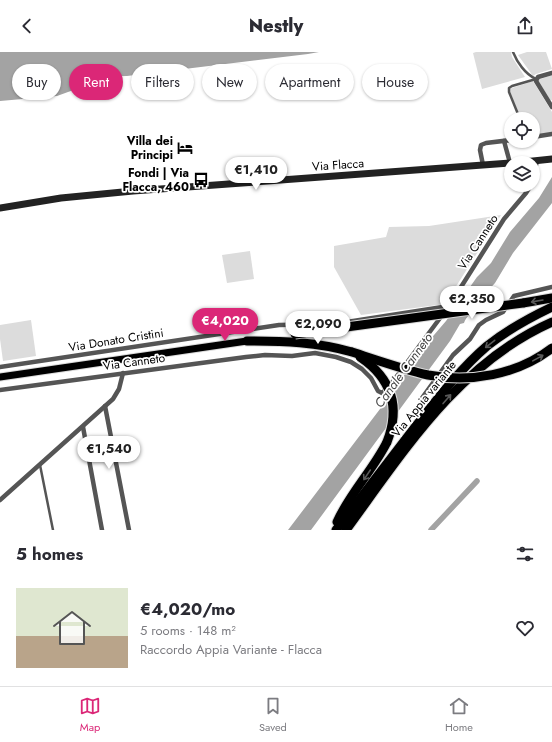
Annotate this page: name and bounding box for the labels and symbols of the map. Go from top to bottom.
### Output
place label: Villa dei Principi [126,132,173,164]
hotel icon: Villa dei Principi [176,139,194,157]
street label: Via Flacca [311,154,365,176]
pin: €1,410 [223,157,289,191]
place label: Fondi | Via Flacca, 460 [122,164,189,196]
bus stop icon: Fondi | Via Flacca, 460 [192,171,210,189]
street label: Via Canneto [453,210,503,273]
pin: €2,350 [439,286,505,320]
one-way arrow [531,297,544,305]
pin: €4,020 [192,308,258,342]
pin: €2,090 [285,311,351,345]
street label: Via Donato Cristini [67,324,165,356]
water label: Canale Canneto [370,329,437,412]
one-way arrow [484,340,495,349]
street label: Via Canneto [102,349,167,375]
one-way arrow [532,353,544,361]
street label: Via Appia variante [387,357,461,441]
one-way arrow [442,395,451,405]
pin: €1,540 [76,436,142,470]
one-way arrow [363,469,371,480]

